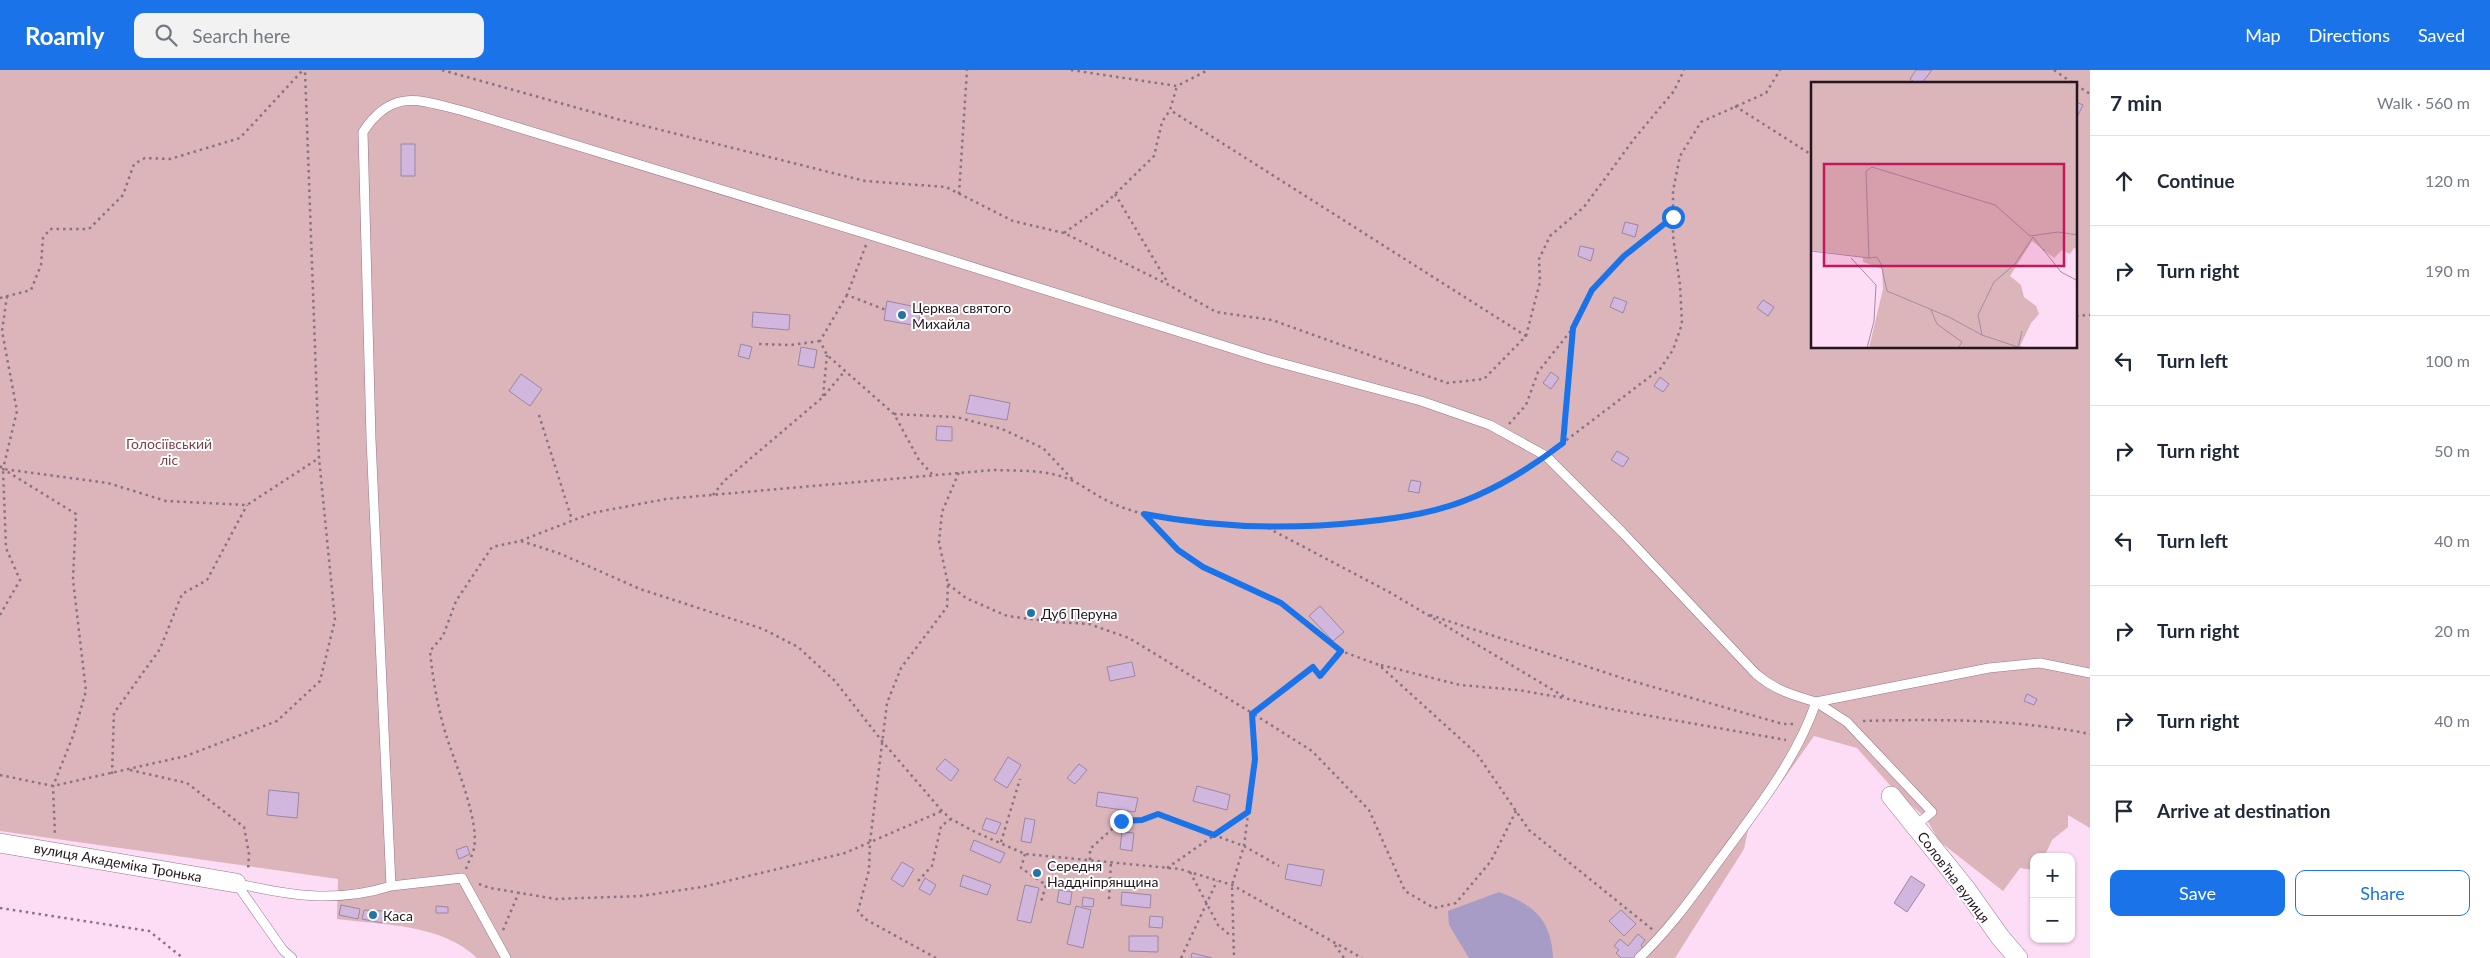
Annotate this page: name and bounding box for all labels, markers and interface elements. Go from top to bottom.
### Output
search box [134,13,484,58]
text: Roamly [25,21,104,50]
icon: search [152,21,180,49]
text: Search here [192,24,290,47]
text: Map [2245,24,2281,46]
text: Directions [2309,24,2390,46]
text: Saved [2418,24,2465,46]
inset map [1811,82,2078,349]
text: 7 min [2110,90,2162,115]
text: Walk · 560 m [2377,93,2470,112]
icon: ahead [2110,167,2138,195]
text: Continue [2157,169,2235,192]
text: 120 m [2425,171,2470,190]
route start [1662,206,1685,229]
icon: right [2110,257,2138,285]
text: Turn right [2157,259,2239,282]
text: 190 m [2425,261,2470,280]
place label: Церква святого Михайла [912,299,1011,332]
marker: Церква святого Михайла [896,309,908,321]
icon: left [2110,347,2138,375]
text: Turn left [2157,349,2228,372]
text: 100 m [2425,351,2470,370]
park label: Голосіївський ліс [126,435,212,468]
icon: right [2110,437,2138,465]
text: Turn right [2157,439,2239,462]
text: 50 m [2434,441,2470,460]
icon: left [2110,527,2138,555]
text: Turn left [2157,529,2228,552]
text: 40 m [2434,531,2470,550]
place label: Дуб Перуна [1041,605,1118,622]
marker: Дуб Перуна [1025,607,1037,619]
icon: right [2110,617,2138,645]
text: Turn right [2157,619,2239,642]
text: 20 m [2434,621,2470,640]
icon: right [2110,707,2138,735]
text: Turn right [2157,709,2239,732]
text: 40 m [2434,711,2470,730]
icon: arrive [2110,797,2138,825]
text: Arrive at destination [2157,799,2330,822]
route end [1110,810,1133,833]
street label: Соловʼїна вулиця [1914,828,1994,926]
street label: вулиця Академіка Тронька [33,839,203,885]
map controls [2030,853,2075,943]
button: + [2030,853,2075,898]
place label: Середня Наддніпрянщина [1047,857,1158,890]
marker: Середня Наддніпрянщина [1031,867,1043,879]
button: Save [2110,870,2285,916]
button: Share [2295,870,2470,916]
button: − [2030,898,2075,943]
place label: Каса [383,907,413,924]
marker: Каса [367,909,379,921]

